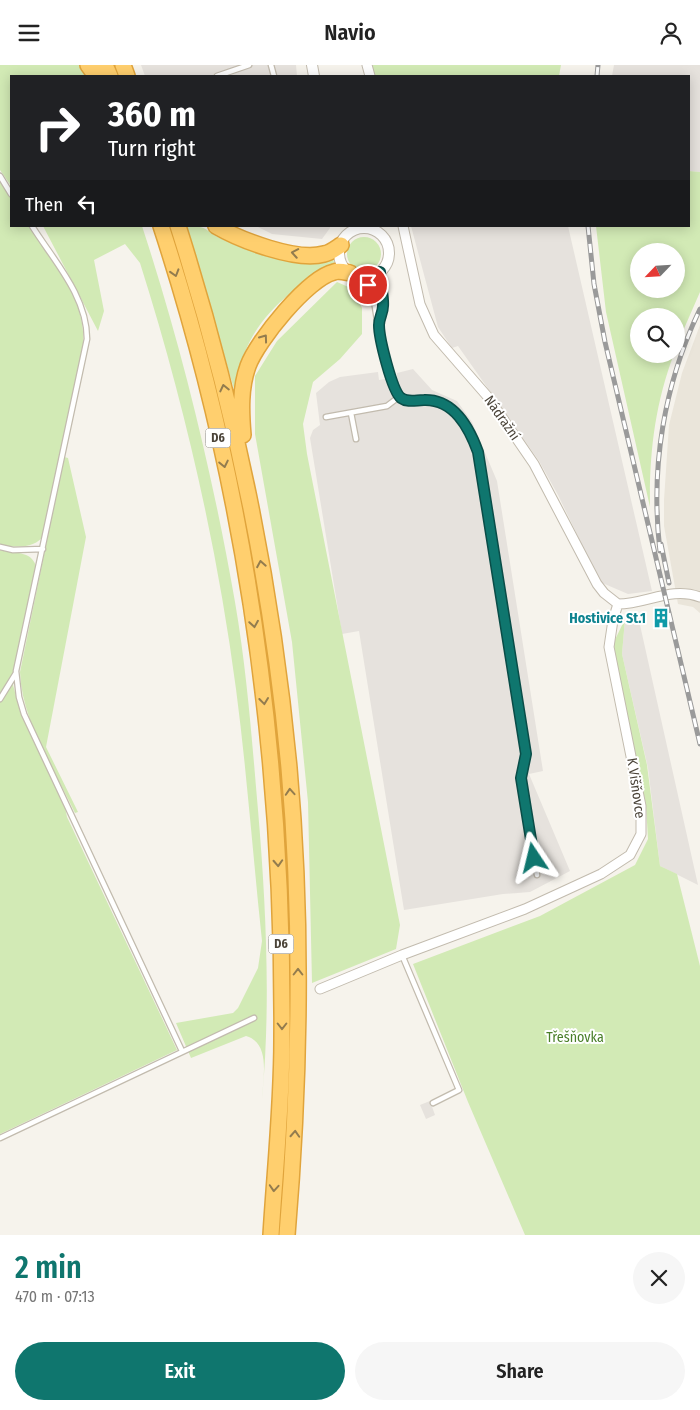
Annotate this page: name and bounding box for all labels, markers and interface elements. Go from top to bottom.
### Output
icon: menu [15,19,43,47]
text: Navio [324,19,376,46]
icon: person [657,19,685,47]
text: 360 m [108,93,196,135]
icon: right [25,95,90,160]
text: Turn right [108,135,196,162]
icon: left [73,190,101,218]
text: Then [25,193,63,216]
north arrow [630,243,685,297]
map controls [630,243,685,363]
one-way arrow [290,248,299,259]
pin [347,264,389,306]
one-way arrow [170,268,180,277]
icon: arrive [354,271,382,299]
button: search [630,308,685,363]
one-way arrow [258,334,267,343]
one-way arrow [219,383,230,392]
street label: Nádražní [481,392,524,444]
road number: D6 [206,428,230,447]
one-way arrow [218,460,229,469]
one-way arrow [256,559,266,568]
building icon: Hostivice St.1 [650,607,672,629]
place label: Hostivice St.1 [569,610,646,627]
one-way arrow [248,620,258,628]
one-way arrow [258,698,269,706]
street label: K Višňovce [623,757,649,819]
one-way arrow [285,788,296,796]
position arrow [507,831,559,883]
one-way arrow [273,859,284,867]
road number: D6 [268,935,294,954]
one-way arrow [293,967,303,975]
one-way arrow [277,1022,287,1030]
park label: Třešňovka [546,1029,604,1046]
one-way arrow [290,1130,300,1138]
one-way arrow [269,1184,280,1192]
text: 2 min [15,1250,82,1286]
button: close [633,1252,685,1304]
text: 470 m · 07:13 [15,1287,95,1306]
button: Exit [15,1342,345,1400]
button: Share [355,1342,685,1400]

